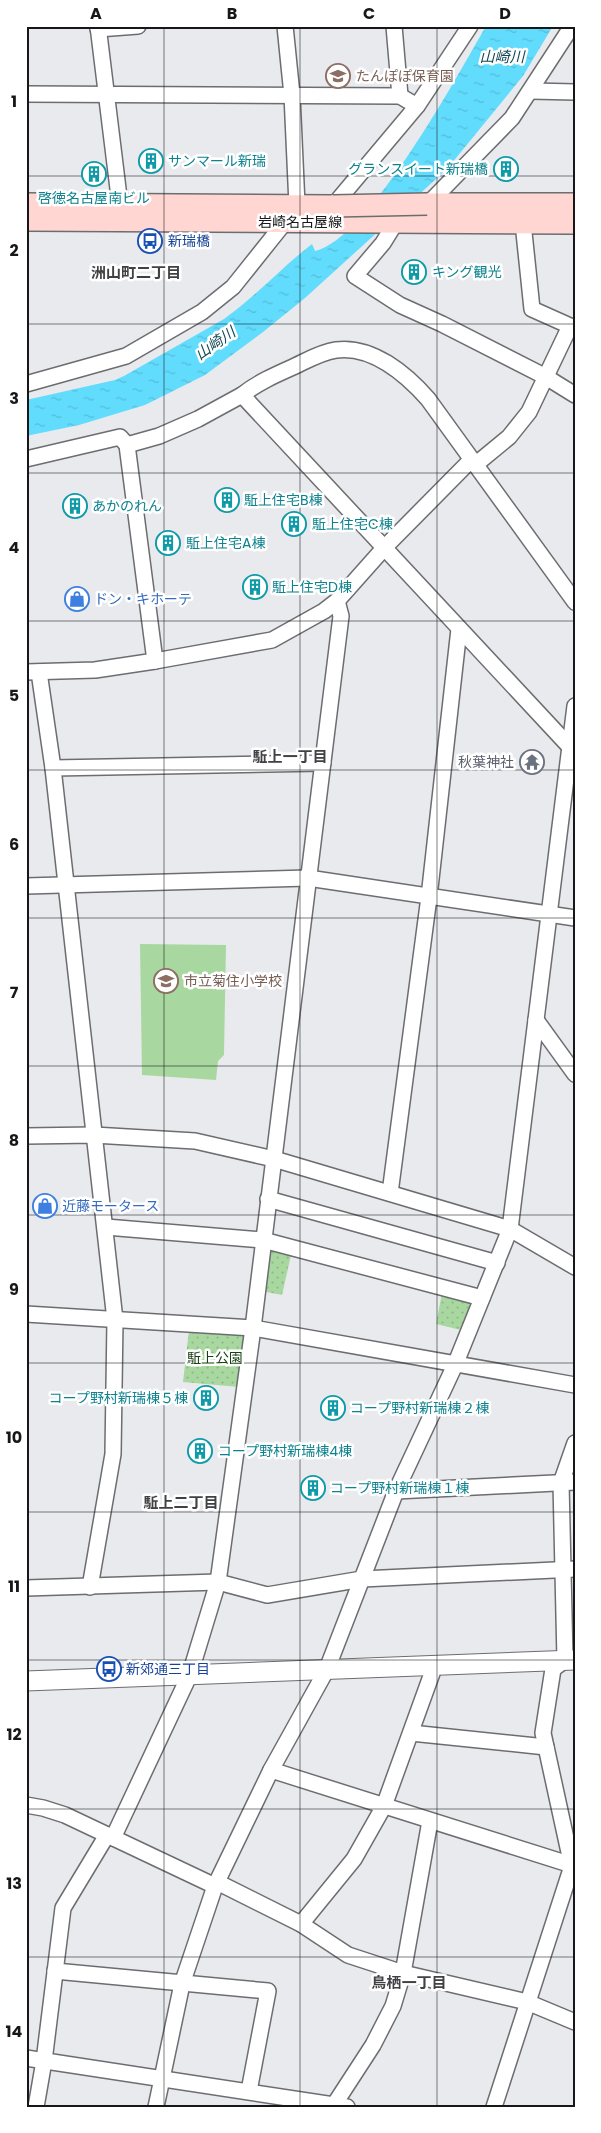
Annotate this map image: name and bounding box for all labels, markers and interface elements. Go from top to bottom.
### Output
text: A [90,2,102,25]
text: B [227,2,237,25]
text: C [363,2,375,25]
text: D [499,2,511,25]
water label: 山崎川 [479,46,526,67]
school or university icon: たんぽぽ保育園 [325,63,351,89]
place label: たんぽぽ保育園 [356,66,454,86]
text: 1 [11,90,17,113]
building icon: サンマール新瑞 [138,148,164,174]
place label: サンマール新瑞 [168,151,266,171]
building icon: グランスイート新瑞橋 [493,156,519,182]
place label: グランスイート新瑞橋 [348,159,488,179]
building icon: 啓徳名古屋南ビル [81,161,107,187]
place label: 啓徳名古屋南ビル [38,188,150,208]
street label: 岩崎名古屋線 [258,212,342,232]
bus stop icon: 新瑞橋 [137,228,163,254]
place label: 新瑞橋 [168,231,210,251]
text: 2 [9,239,19,262]
building icon: キング観光 [401,259,427,285]
district label: 洲山町二丁目 [91,262,181,283]
place label: キング観光 [432,262,502,282]
water label: 山崎川 [191,320,241,365]
text: 3 [9,387,19,410]
building icon: 駈上住宅B棟 [214,487,240,513]
place label: 駈上住宅B棟 [244,490,323,510]
building icon: あかのれん [62,493,88,519]
place label: あかのれん [92,496,162,516]
building icon: 駈上住宅C棟 [281,511,307,537]
place label: 駈上住宅C棟 [312,514,393,534]
building icon: 駈上住宅A棟 [155,530,181,556]
place label: 駈上住宅A棟 [186,533,265,553]
text: 4 [9,536,20,559]
building icon: 駈上住宅D棟 [242,574,268,600]
place label: 駈上住宅D棟 [272,577,352,597]
shop icon: ドン・キホーテ [64,586,90,612]
place label: ドン・キホーテ [94,589,192,609]
text: 5 [9,684,19,707]
district label: 駈上一丁目 [252,746,328,767]
temple icon: 秋葉神社 [519,749,545,775]
place label: 秋葉神社 [458,752,514,772]
text: 6 [9,833,19,856]
school or university icon: 市立菊住小学校 [153,968,179,994]
place label: 市立菊住小学校 [184,971,282,991]
text: 7 [10,981,19,1004]
text: 8 [9,1129,19,1152]
shop icon: 近藤モータース [32,1193,58,1219]
place label: 近藤モータース [62,1196,159,1216]
text: 9 [9,1278,19,1301]
park label: 駈上公園 [187,1348,243,1368]
building icon: コープ野村新瑞棟５棟 [193,1385,219,1411]
place label: コープ野村新瑞棟５棟 [49,1388,188,1408]
building icon: コープ野村新瑞棟２棟 [320,1395,346,1421]
place label: コープ野村新瑞棟２棟 [350,1398,489,1418]
text: 10 [6,1426,22,1449]
building icon: コープ野村新瑞棟4棟 [187,1438,213,1464]
place label: コープ野村新瑞棟4棟 [218,1441,352,1461]
building icon: コープ野村新瑞棟１棟 [300,1475,326,1501]
place label: コープ野村新瑞棟１棟 [330,1478,469,1498]
district label: 駈上二丁目 [143,1492,219,1513]
text: 11 [8,1575,20,1598]
bus stop icon: 新郊通三丁目 [96,1656,122,1682]
place label: 新郊通三丁目 [126,1659,210,1679]
text: 12 [6,1723,22,1746]
text: 13 [6,1872,22,1895]
district label: 鳥栖一丁目 [371,1972,447,1993]
text: 14 [6,2020,23,2043]

